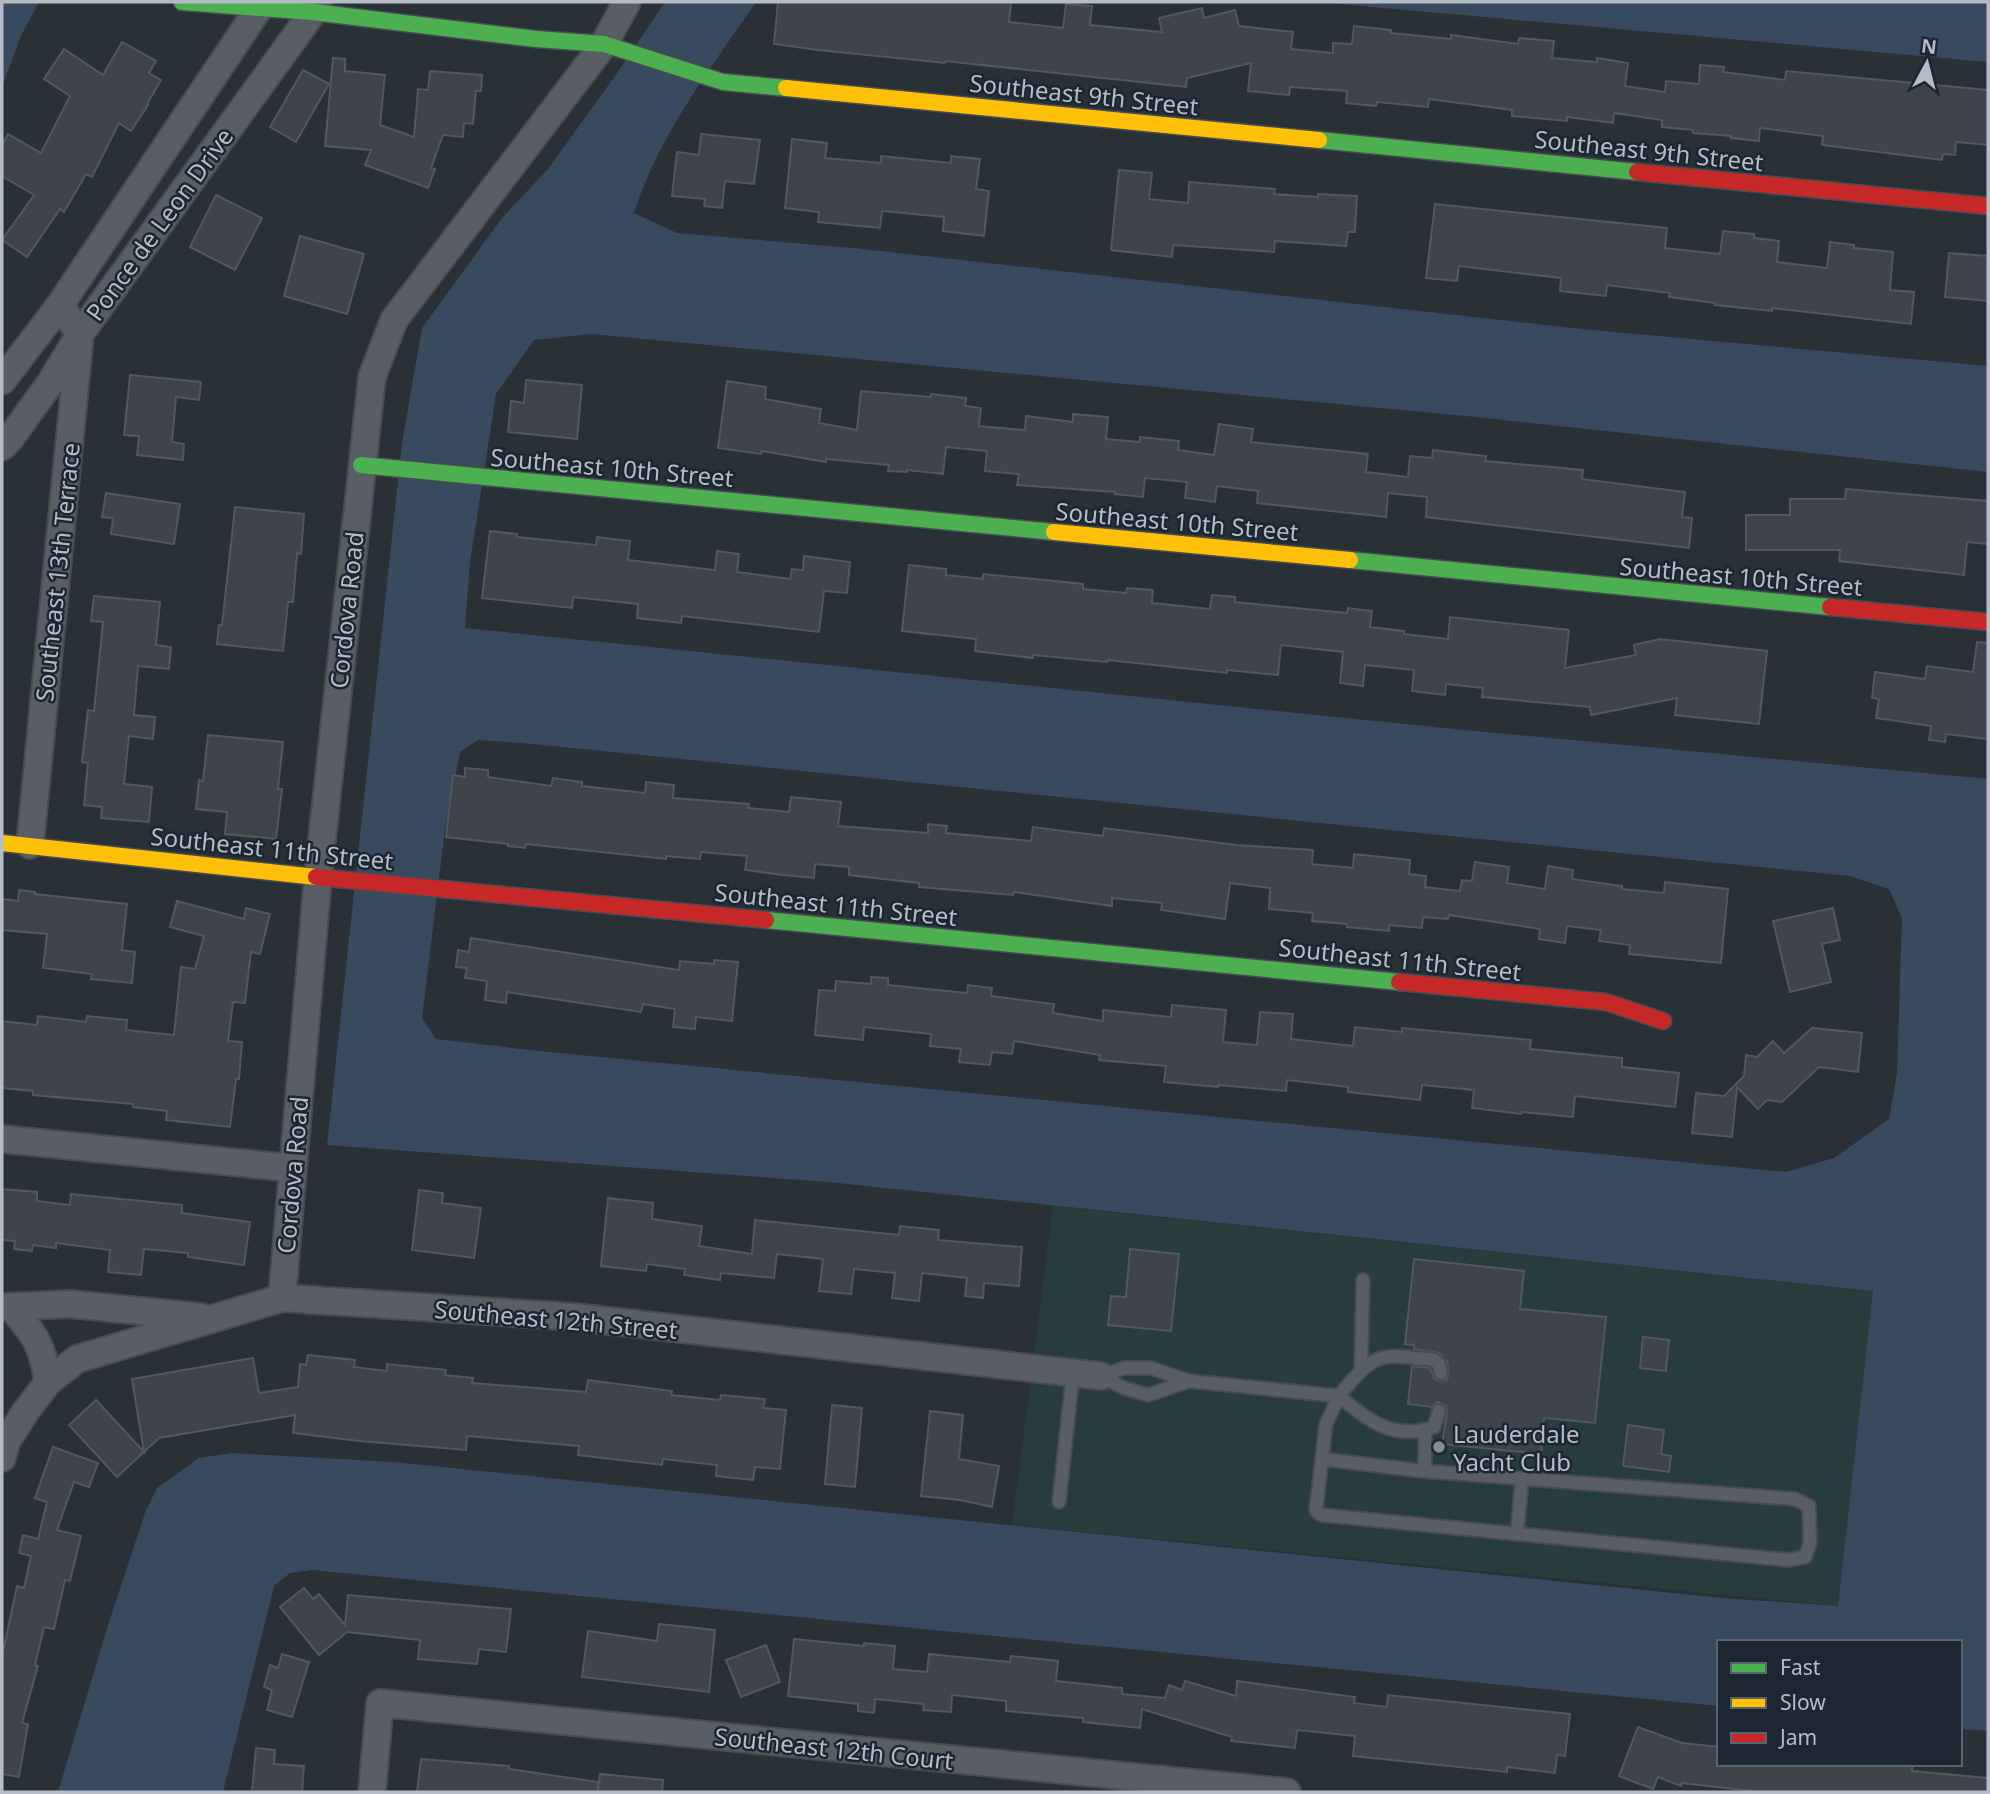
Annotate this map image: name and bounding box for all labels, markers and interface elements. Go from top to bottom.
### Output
north arrow [1892,28,1962,98]
text: N [1920,32,1938,60]
street label: Southeast 9th Street [968,66,1200,122]
street label: Ponce de Leon Drive [78,121,240,327]
street label: Southeast 9th Street [1533,122,1765,178]
street label: Southeast 10th Street [489,440,735,494]
street label: Southeast 13th Terrace [27,441,87,703]
street label: Southeast 10th Street [1054,494,1300,548]
street label: Cordova Road [321,530,371,690]
street label: Southeast 10th Street [1618,549,1864,603]
street label: Southeast 11th Street [149,819,395,877]
street label: Southeast 11th Street [713,875,959,933]
street label: Southeast 11th Street [1277,930,1523,988]
street label: Cordova Road [269,1095,315,1255]
street label: Southeast 12th Street [433,1292,679,1346]
place label: Lauderdale Yacht Club [1453,1417,1580,1478]
marker: Lauderdale Yacht Club [1431,1439,1447,1455]
legend [1717,1640,1962,1766]
text: Fast [1780,1653,1821,1681]
text: Slow [1780,1688,1826,1716]
street label: Southeast 12th Court [713,1719,955,1777]
text: Jam [1778,1723,1817,1751]

